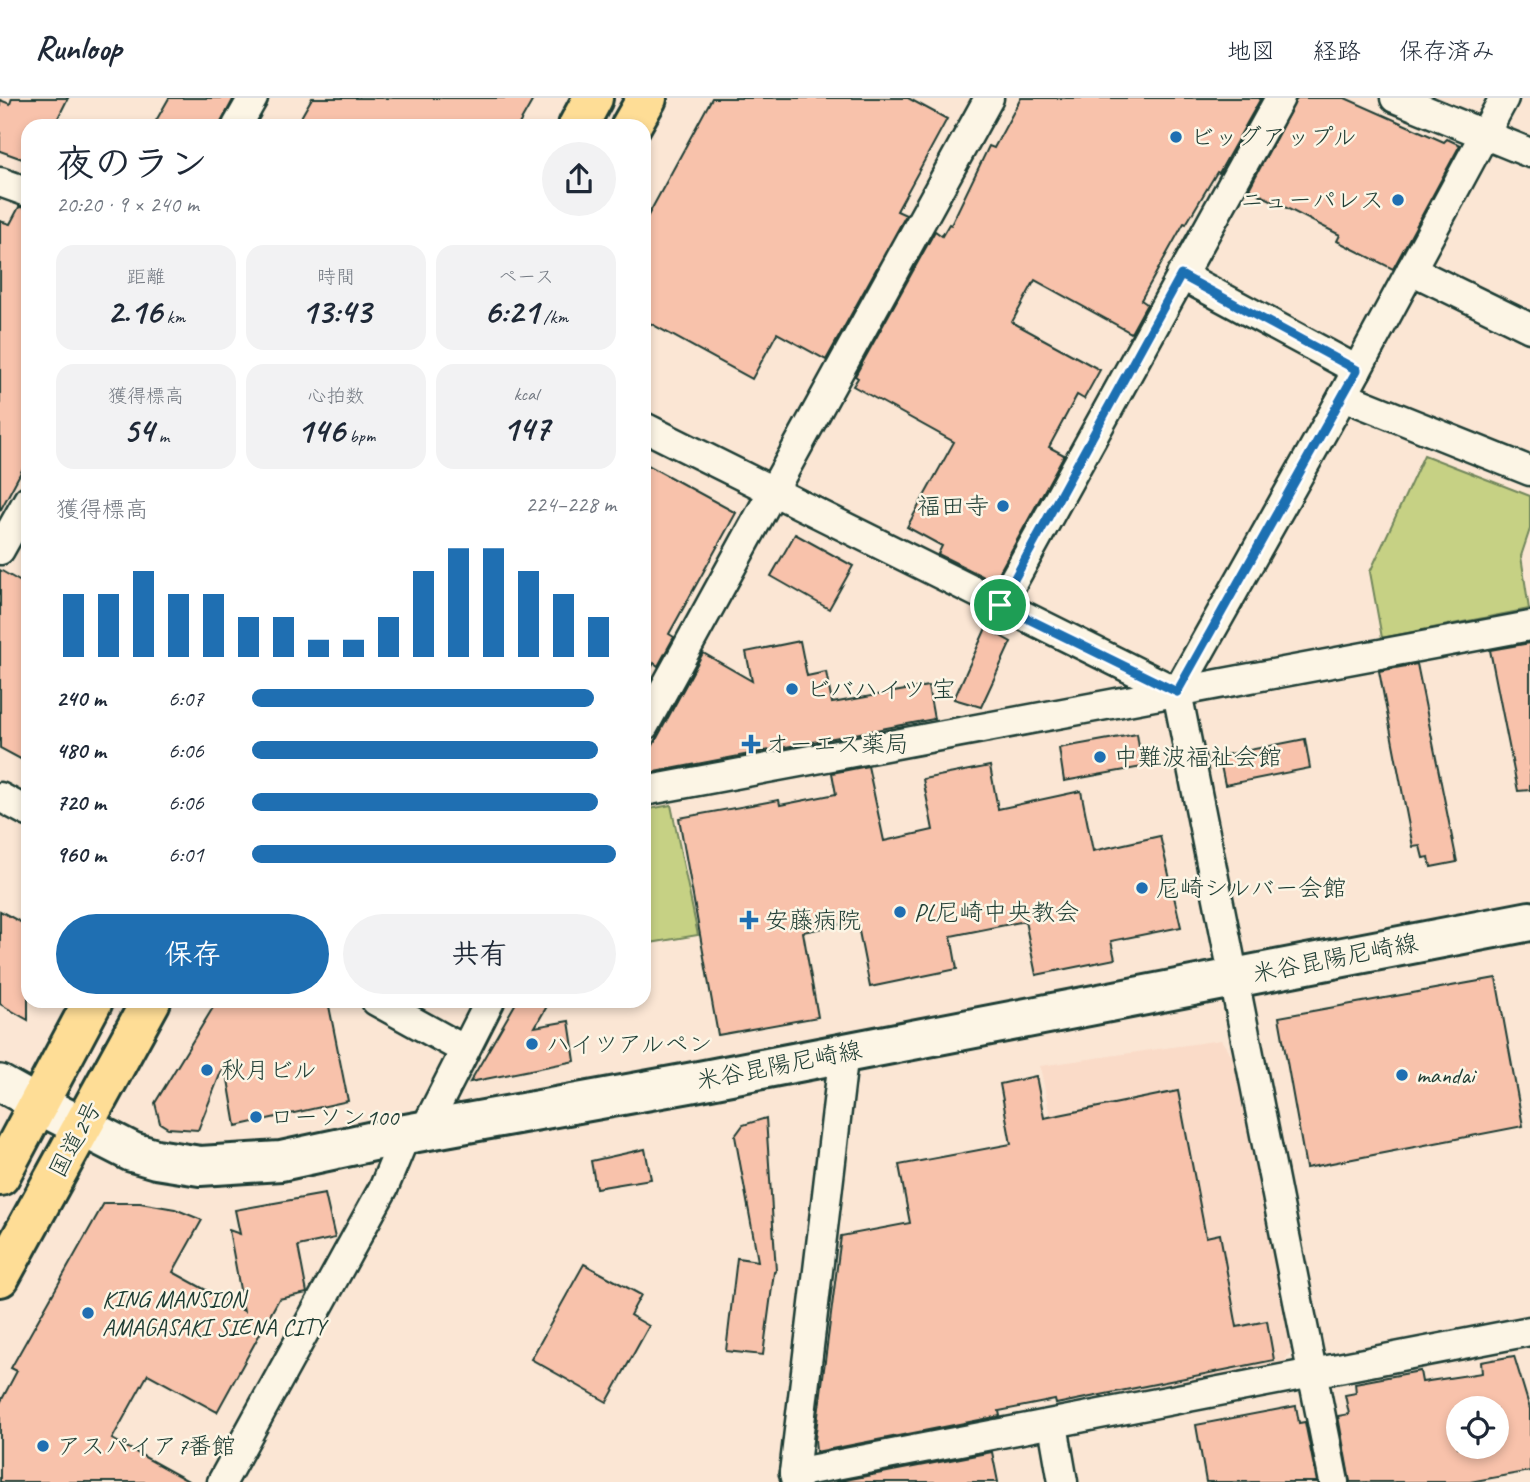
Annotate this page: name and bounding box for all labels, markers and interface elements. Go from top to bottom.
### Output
text: Runloop [35,27,122,69]
text: 地図 [1227,36,1275,66]
text: 経路 [1313,36,1361,66]
text: 保存済み [1399,36,1495,66]
place label: ビッグアップル [1190,122,1357,152]
marker: ビッグアップル [1168,129,1184,145]
text: 夜のラン [56,140,208,187]
button: share [542,142,616,216]
place label: ニューパレス [1240,185,1384,215]
text: 20:20 · 9 × 240 m [56,190,199,219]
marker: ニューパレス [1390,192,1406,208]
text: 距離 [127,265,165,289]
text: 時間 [317,265,355,289]
text: ペース [498,265,554,289]
text: 2.16 [107,289,162,334]
text: 13:43 [301,289,371,334]
text: 6:21 [484,289,539,334]
text: km [162,305,185,329]
text: /km [539,305,568,329]
text: kcal [513,382,539,406]
text: 獲得標高 [108,384,184,408]
text: 心拍数 [307,384,365,408]
text: 147 [502,406,550,451]
text: 54 [123,408,154,453]
text: 146 [297,408,345,453]
text: m [154,424,169,448]
text: bpm [345,424,375,448]
text: 224–228 m [525,490,616,519]
place label: 福田寺 [917,491,989,521]
text: 獲得標高 [56,495,148,524]
marker: 福田寺 [995,498,1011,514]
pin [970,575,1030,635]
icon: arrive [981,586,1019,624]
place label: ビバハイツ 宝 [806,674,956,704]
marker: ビバハイツ 宝 [784,681,800,697]
text: 240 m [56,684,106,713]
text: 6:07 [168,684,204,713]
place label: オーエス薬局 [765,729,909,759]
text: 480 m [56,736,106,765]
text: 6:06 [168,736,204,765]
marker: オーエス薬局 [743,736,759,752]
place label: 中難波福祉会館 [1114,742,1282,772]
marker: 中難波福祉会館 [1092,749,1108,765]
text: 720 m [56,788,106,817]
text: 6:06 [168,788,204,817]
text: 960 m [56,840,106,869]
text: 6:01 [168,840,204,869]
place label: 尼崎シルバー会館 [1156,873,1347,903]
marker: 尼崎シルバー会館 [1134,880,1150,896]
place label: PL尼崎中央教会 [914,897,1079,927]
marker: PL尼崎中央教会 [892,904,908,920]
place label: 安藤病院 [765,905,861,935]
marker: 安藤病院 [739,910,759,930]
button: 保存 [56,914,329,994]
button: 共有 [343,914,616,994]
street label: 米谷昆陽尼崎線 [1250,927,1420,989]
place label: ハイツアルペン [546,1029,713,1059]
street label: 米谷昆陽尼崎線 [694,1034,864,1096]
marker: ハイツアルペン [524,1036,540,1052]
place label: 秋月ビル [221,1055,317,1085]
place label: mandai [1416,1060,1478,1090]
marker: 秋月ビル [199,1062,215,1078]
marker: mandai [1394,1067,1410,1083]
street label: 国道2号 [42,1095,108,1183]
place label: ローソン100 [270,1102,401,1132]
marker: ローソン100 [248,1109,264,1125]
place label: KING MANSION AMAGASAKI SIENA CITY [102,1284,329,1342]
marker: KING MANSION AMAGASAKI SIENA CITY [80,1305,96,1321]
map controls [1446,1396,1509,1459]
button: locate [1446,1396,1509,1459]
place label: アスパイア7番館 [57,1431,236,1461]
marker: アスパイア7番館 [35,1438,51,1454]

